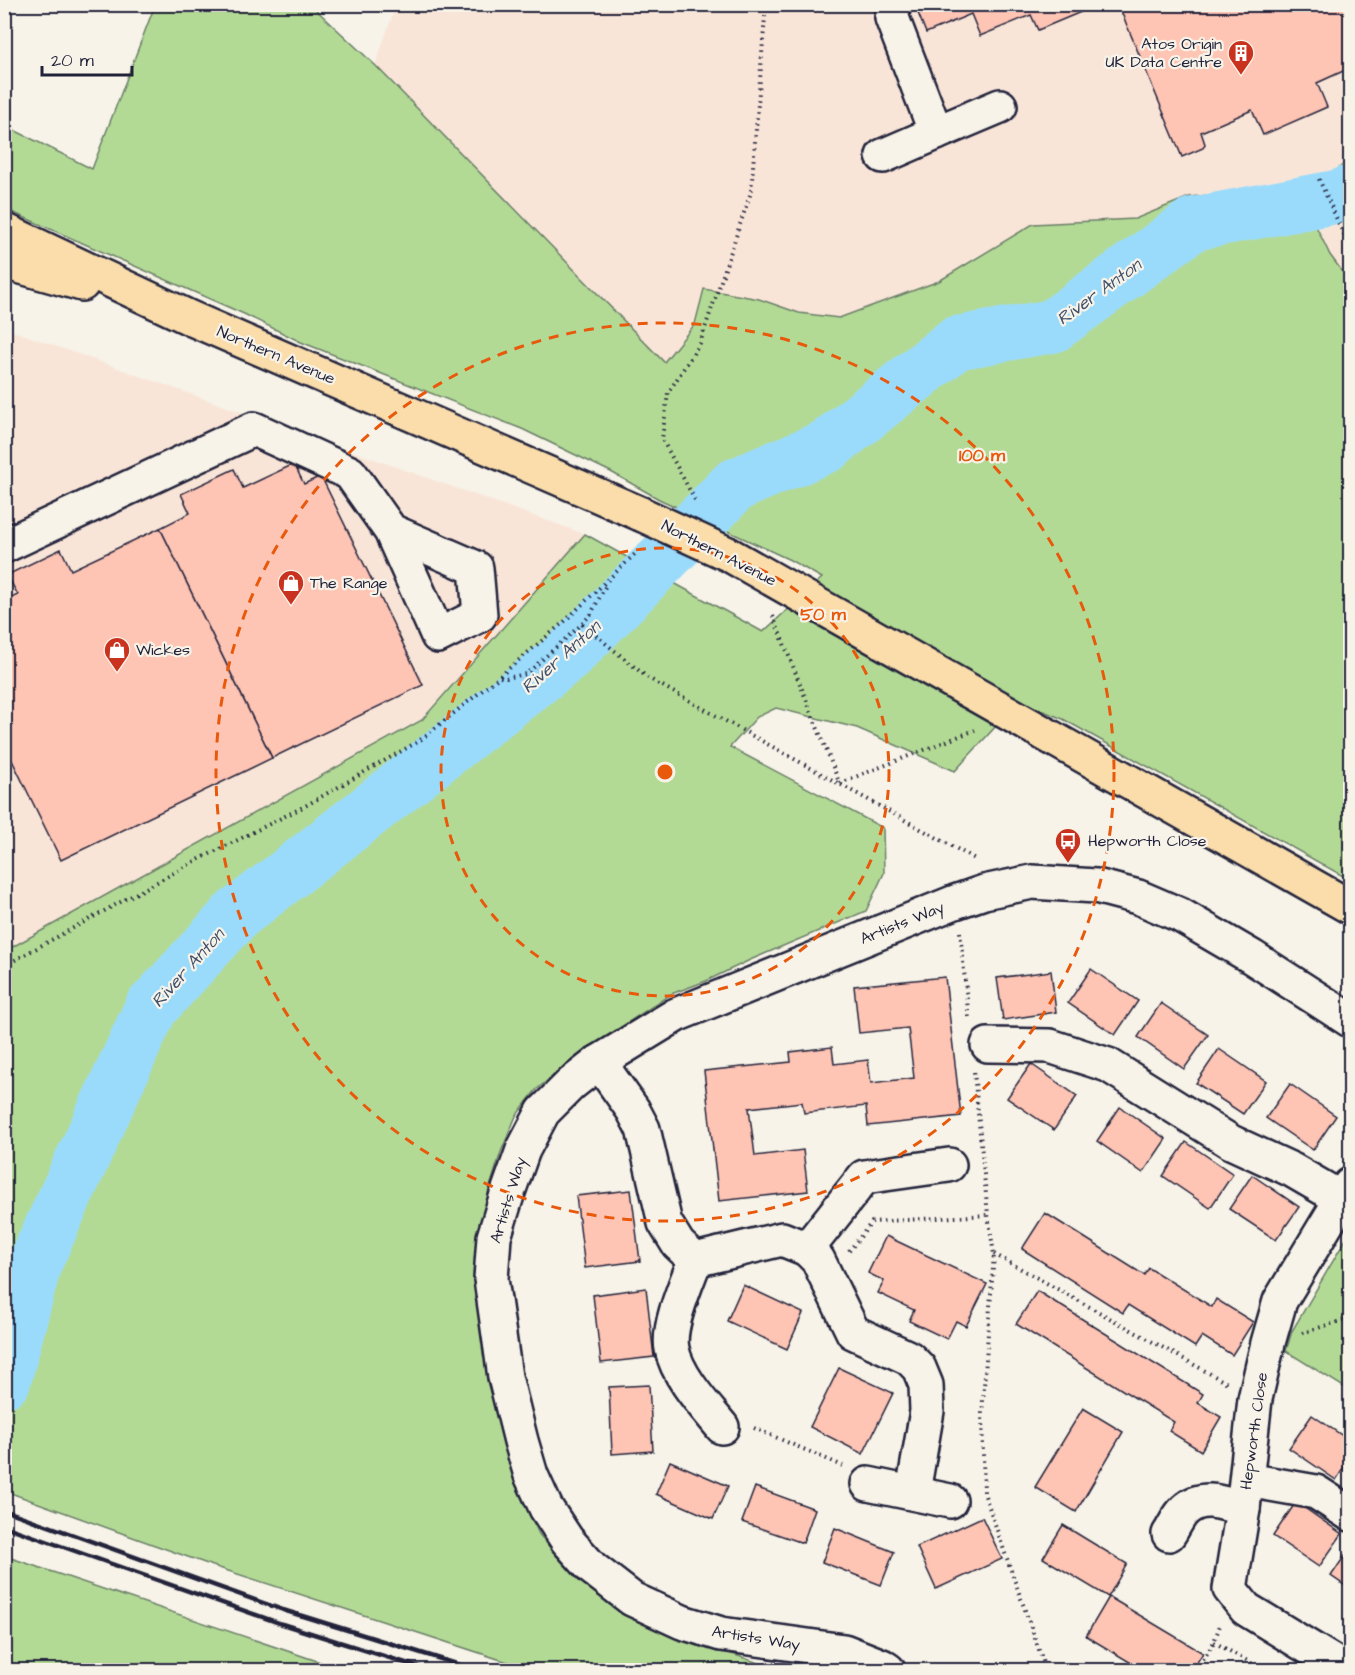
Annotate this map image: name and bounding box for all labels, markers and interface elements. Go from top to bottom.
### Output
place label: Atos Origin UK Data Centre [1105,33,1222,73]
building icon: Atos Origin UK Data Centre [1226,38,1256,76]
scale bar [42,39,132,77]
text: 20 m [51,48,94,73]
water label: River Anton [1052,252,1148,331]
street label: Northern Avenue [214,320,339,390]
text: 100 m [959,443,1006,468]
street label: Northern Avenue [658,515,780,592]
shop icon: The Range [276,568,306,606]
place label: The Range [310,572,388,595]
text: 50 m [800,602,847,627]
water label: River Anton [516,613,608,699]
shop icon: Wickes [102,635,132,673]
place label: Wickes [136,639,190,661]
centre of rings [655,762,675,782]
bus stop icon: Hepworth Close [1053,826,1083,864]
place label: Hepworth Close [1088,830,1207,852]
street label: Artists Way [857,896,948,951]
water label: River Anton [146,921,232,1013]
street label: Artists Way [484,1154,533,1246]
street label: Hepworth Close [1235,1371,1273,1491]
street label: Artists Way [710,1620,802,1657]

